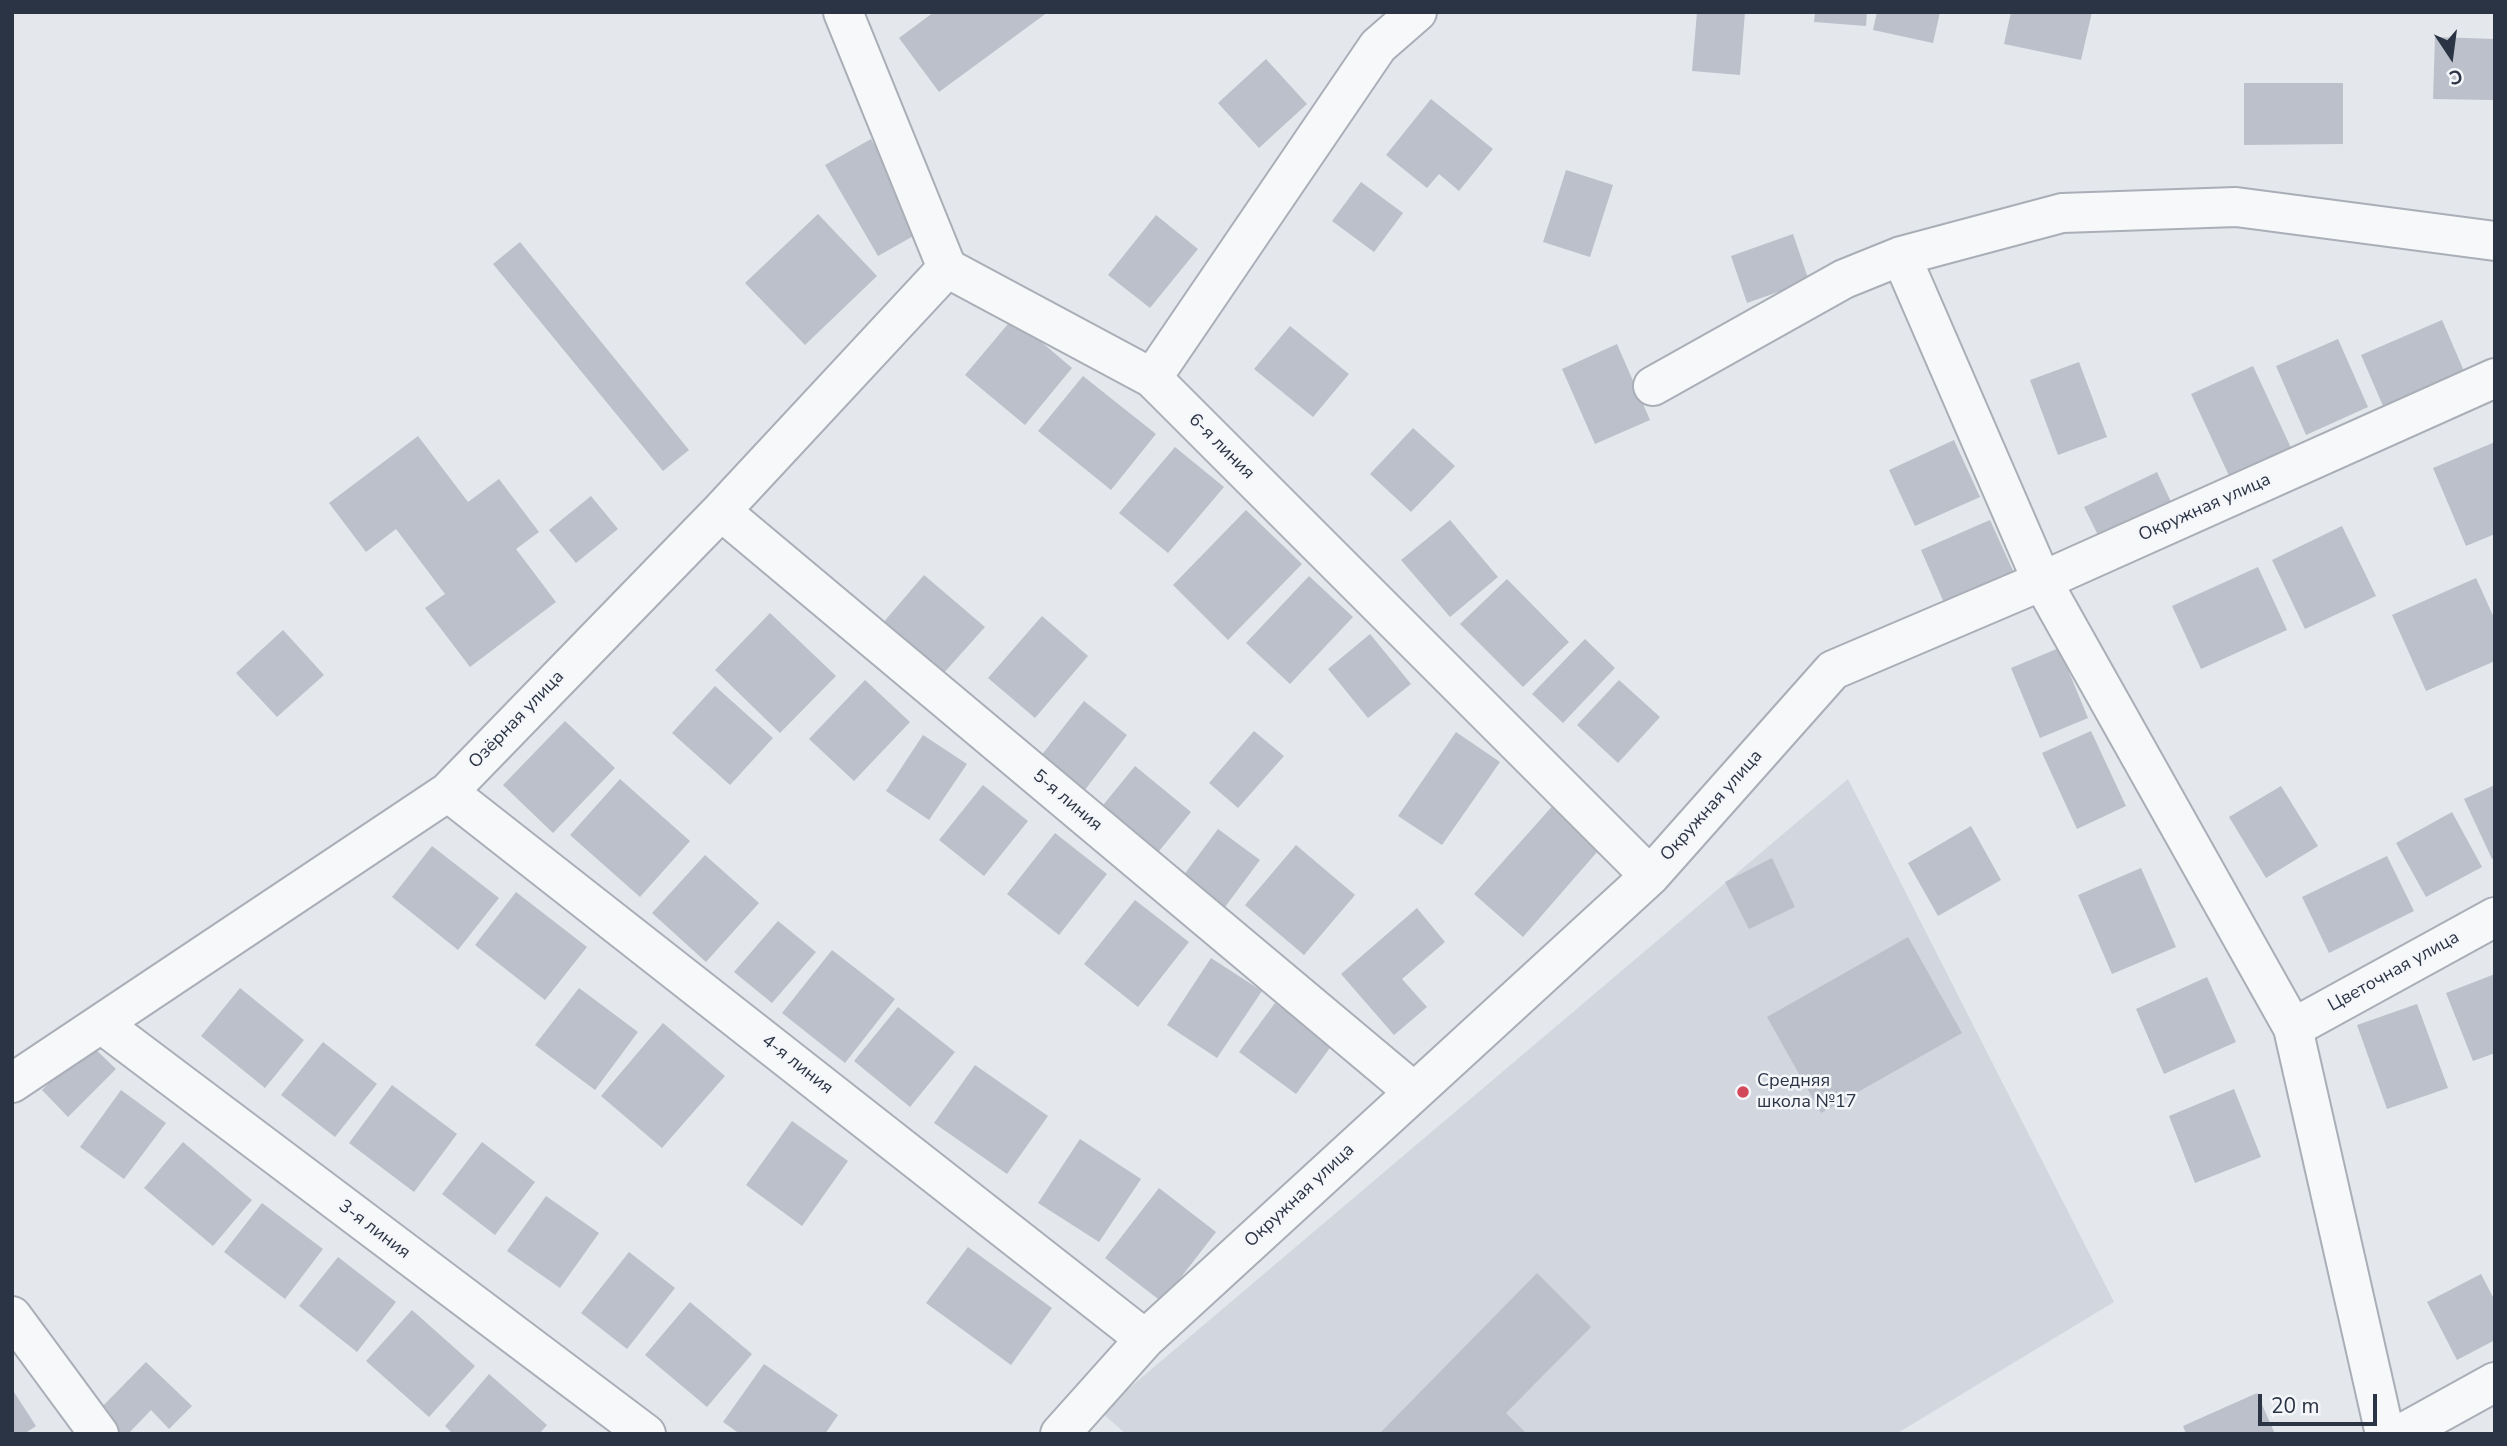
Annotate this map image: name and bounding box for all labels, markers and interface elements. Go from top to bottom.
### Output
north arrow [2416,21,2486,91]
text: С [2447,62,2465,91]
street label: 6-я линия [1184,410,1258,484]
street label: Окружная улица [2136,469,2274,547]
street label: Озёрная улица [465,666,569,774]
street label: Окружная улица [1656,746,1768,866]
street label: 5-я линия [1028,766,1106,836]
street label: Цветочная улица [2325,927,2463,1017]
street label: 4-я линия [757,1031,837,1099]
place label: Средняя школа №17 [1757,1071,1857,1114]
marker: Средняя школа №17 [1735,1084,1751,1100]
street label: Окружная улица [1241,1140,1359,1252]
street label: 3-я линия [334,1196,414,1264]
scale bar [2262,1380,2381,1424]
text: 20 m [2271,1392,2320,1420]

